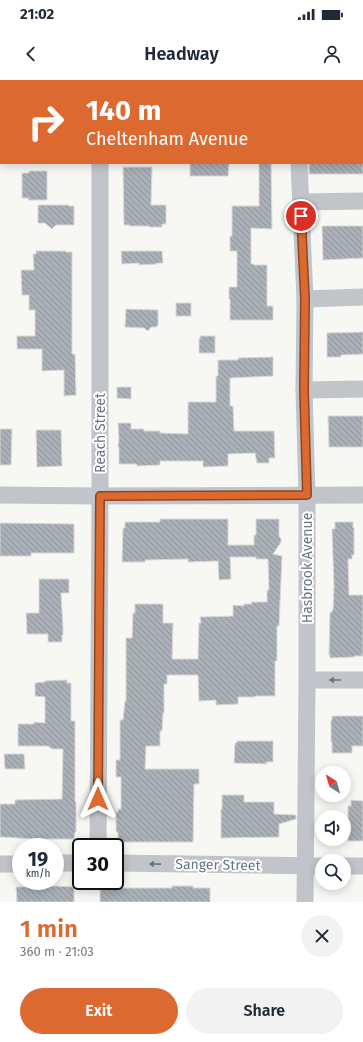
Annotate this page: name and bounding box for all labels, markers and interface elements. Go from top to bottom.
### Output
text: 21:02 [20,5,54,23]
icon: back [20,43,42,65]
text: Headway [144,43,219,65]
icon: person [321,43,343,65]
text: 140 m [86,94,162,127]
icon: right [20,96,72,148]
text: Cheltenham Avenue [86,128,248,150]
pin [284,199,318,233]
icon: arrive [290,205,312,227]
street label: Reach Street [92,392,109,473]
street label: Hasbrook Avenue [299,513,316,623]
one-way arrow [328,677,341,683]
north arrow [315,766,351,802]
map controls [315,766,351,890]
position arrow [77,778,119,820]
button: sound [315,810,351,846]
speed limit sign: 30 [72,838,124,890]
text: 19 [28,847,48,871]
button: search [315,854,351,890]
street label: Sanger Street [175,856,262,874]
one-way arrow [148,861,161,867]
text: km/h [26,868,50,880]
text: 1 min [20,915,78,943]
button: close [301,915,343,957]
text: 360 m · 21:03 [20,944,94,959]
button: Exit [20,988,178,1034]
button: Share [186,988,343,1034]

